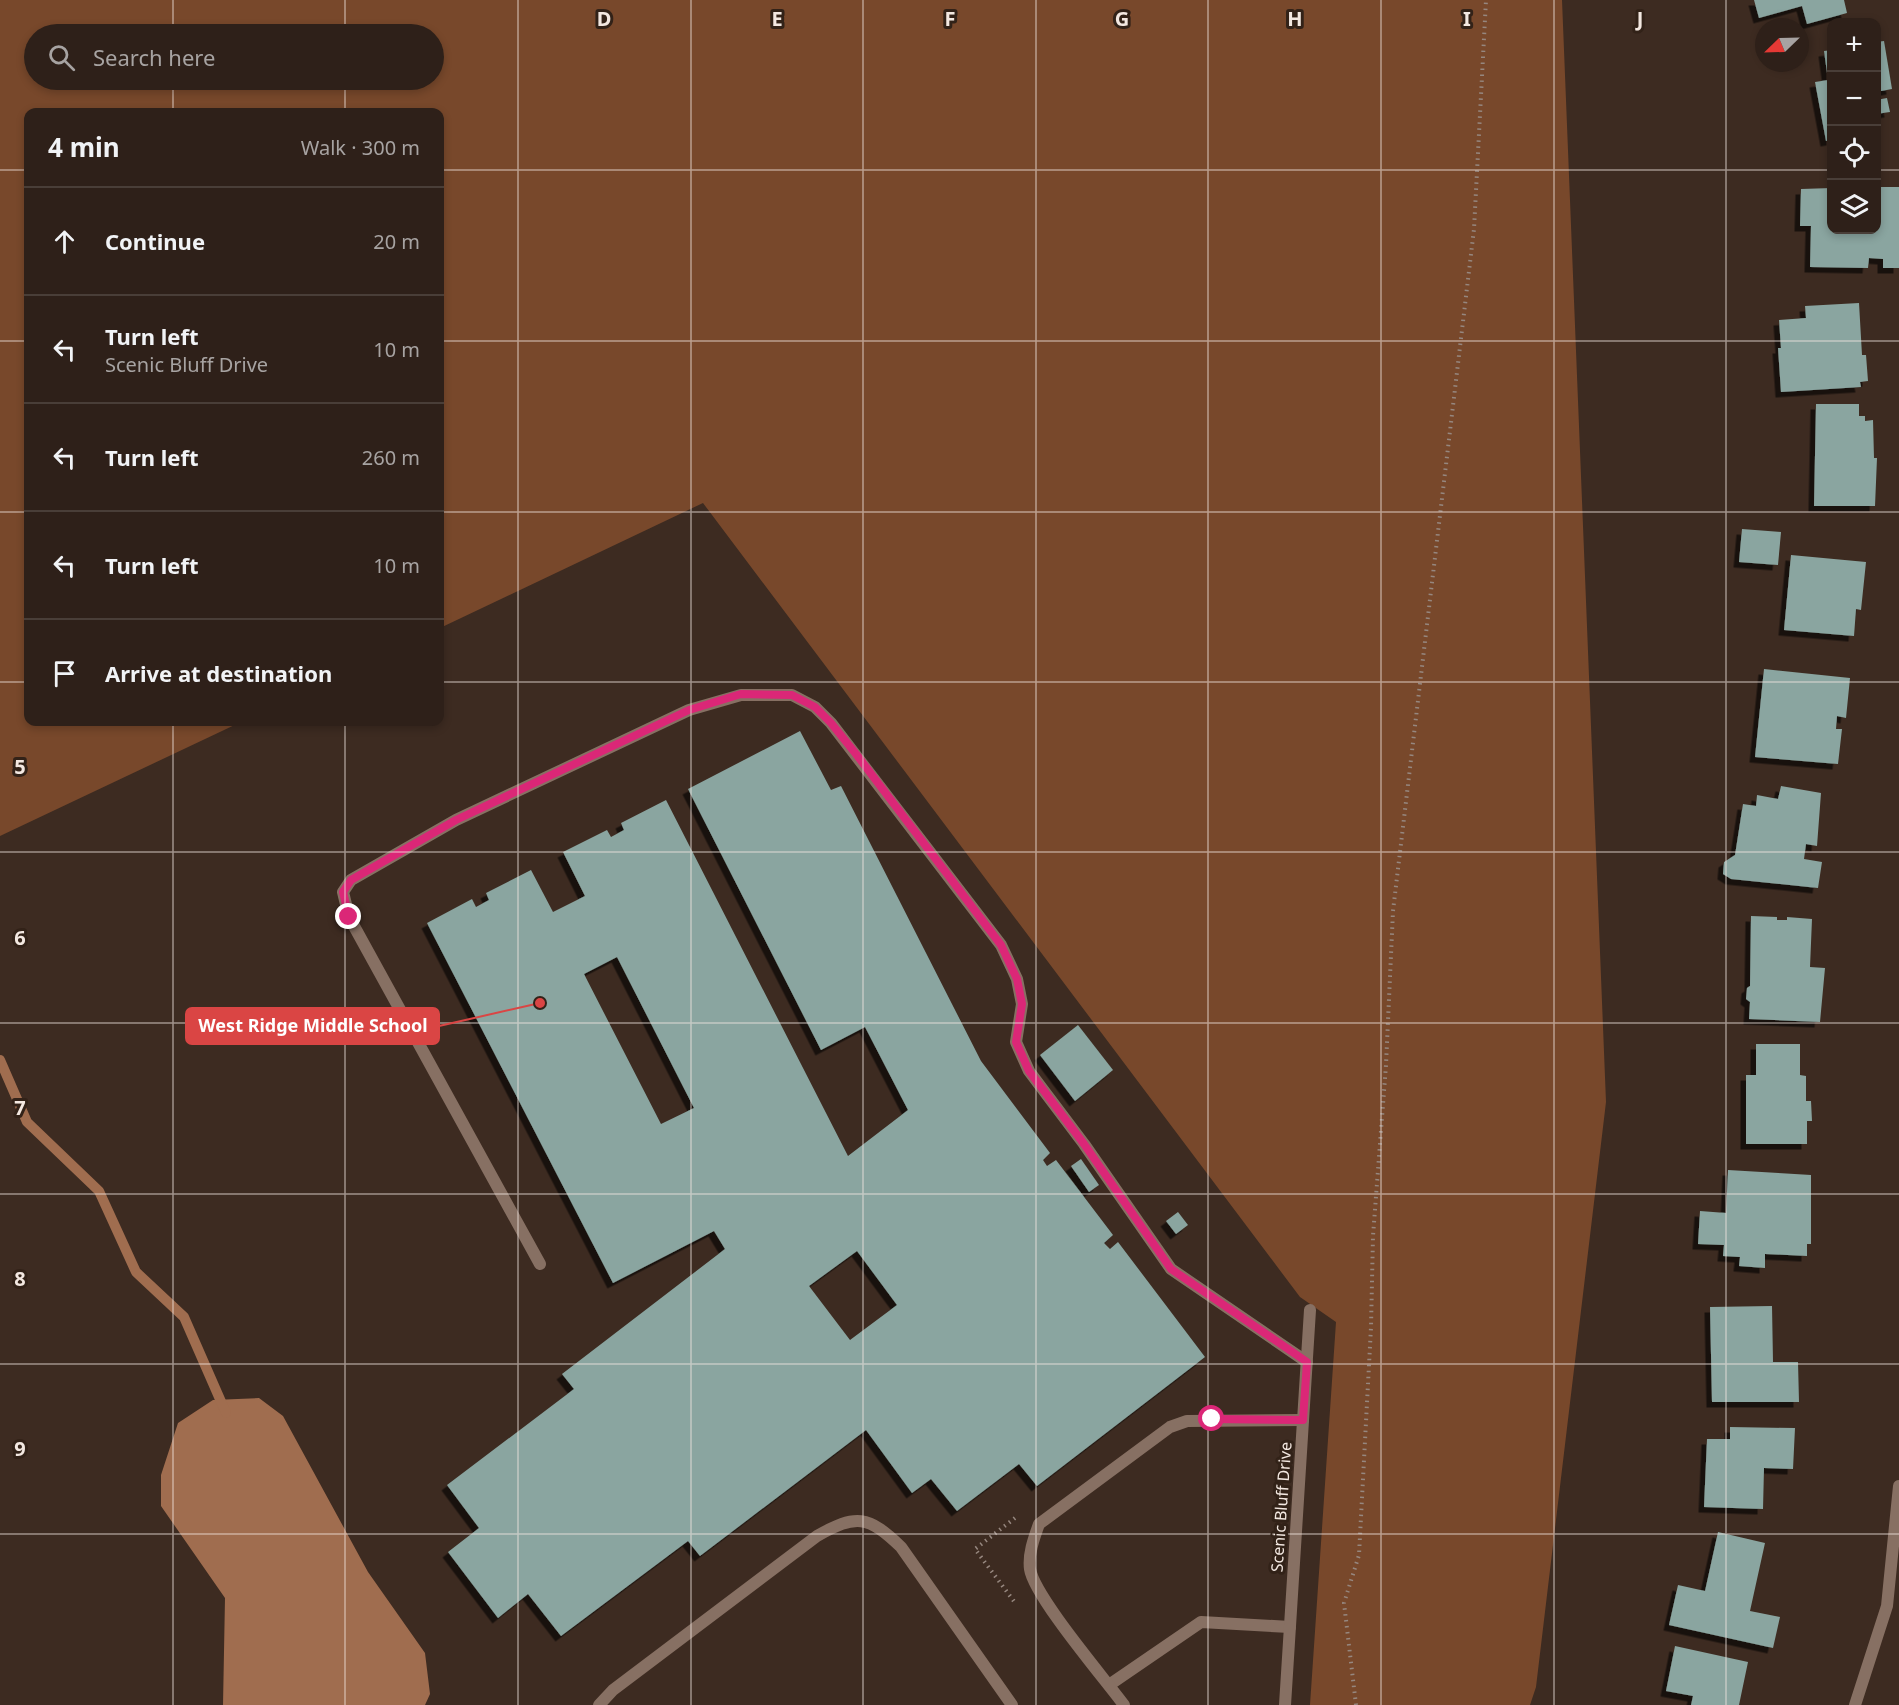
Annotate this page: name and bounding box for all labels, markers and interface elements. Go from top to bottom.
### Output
text: D [597,5,611,32]
text: E [771,5,783,32]
text: F [945,5,955,32]
text: G [1115,5,1129,32]
text: H [1287,5,1303,32]
text: I [1463,5,1471,32]
text: J [1635,5,1643,32]
north arrow [1755,18,1809,72]
map controls [1827,18,1881,234]
button: + [1827,18,1881,72]
search box [24,24,444,90]
icon: search [45,41,78,74]
text: Search here [93,42,215,72]
button: − [1827,72,1881,126]
button: locate [1827,126,1881,180]
text: 4 min [48,129,120,165]
text: Walk · 300 m [301,134,420,161]
button: layers [1827,180,1881,234]
icon: ahead [48,225,81,258]
text: Continue [105,226,205,256]
text: 20 m [373,228,420,255]
text: Turn left [105,321,199,351]
icon: left [48,333,81,366]
text: 10 m [373,336,420,363]
text: Scenic Bluff Drive [105,351,268,378]
icon: left [48,441,81,474]
text: Turn left [105,442,199,472]
text: 260 m [362,444,420,471]
icon: left [48,549,81,582]
text: Turn left [105,550,199,580]
text: 10 m [373,552,420,579]
icon: arrive [48,657,81,690]
text: Arrive at destination [105,658,332,688]
text: 5 [14,753,26,780]
route end [335,903,361,929]
text: 6 [14,924,26,951]
callout: West Ridge Middle School [186,1008,439,1044]
text: West Ridge Middle School [198,1013,428,1037]
text: 7 [14,1094,26,1121]
text: 8 [14,1265,26,1292]
route start [1198,1405,1224,1431]
text: 9 [14,1435,26,1462]
street label: Scenic Bluff Drive [1265,1441,1297,1573]

